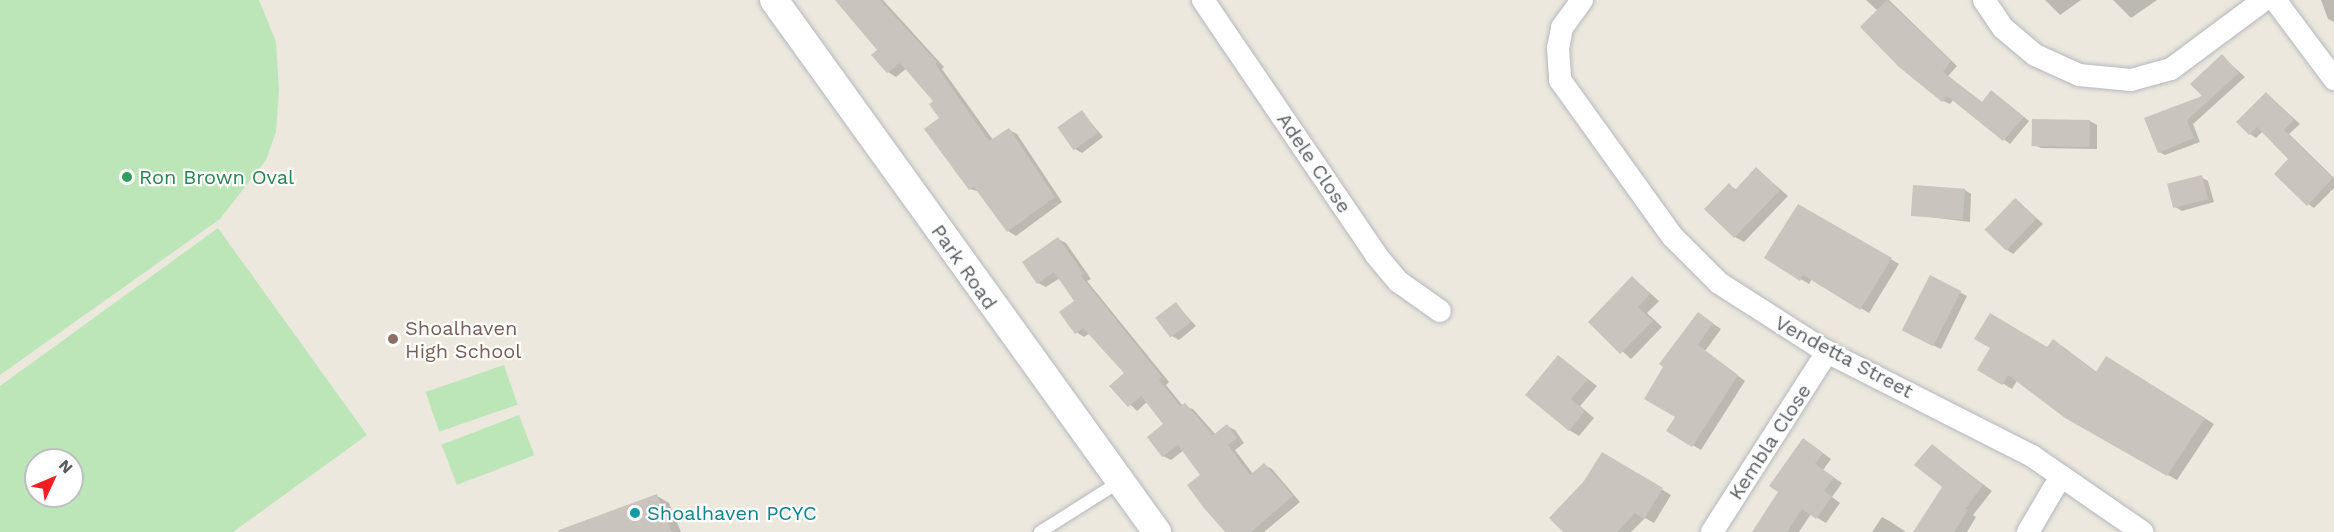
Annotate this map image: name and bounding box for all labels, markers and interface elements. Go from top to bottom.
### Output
street label: Adele Close [1272,108,1356,218]
place label: Ron Brown Oval [139,165,294,189]
marker: Ron Brown Oval [120,170,134,184]
street label: Park Road [926,220,1002,314]
street label: Vendetta Street [1771,310,1917,404]
place label: Shoalhaven High School [405,316,521,363]
marker: Shoalhaven High School [386,332,400,346]
street label: Kembla Close [1724,379,1816,505]
north arrow [24,448,84,508]
text: N [55,456,77,477]
place label: Shoalhaven PCYC [647,501,817,525]
marker: Shoalhaven PCYC [628,506,642,520]

